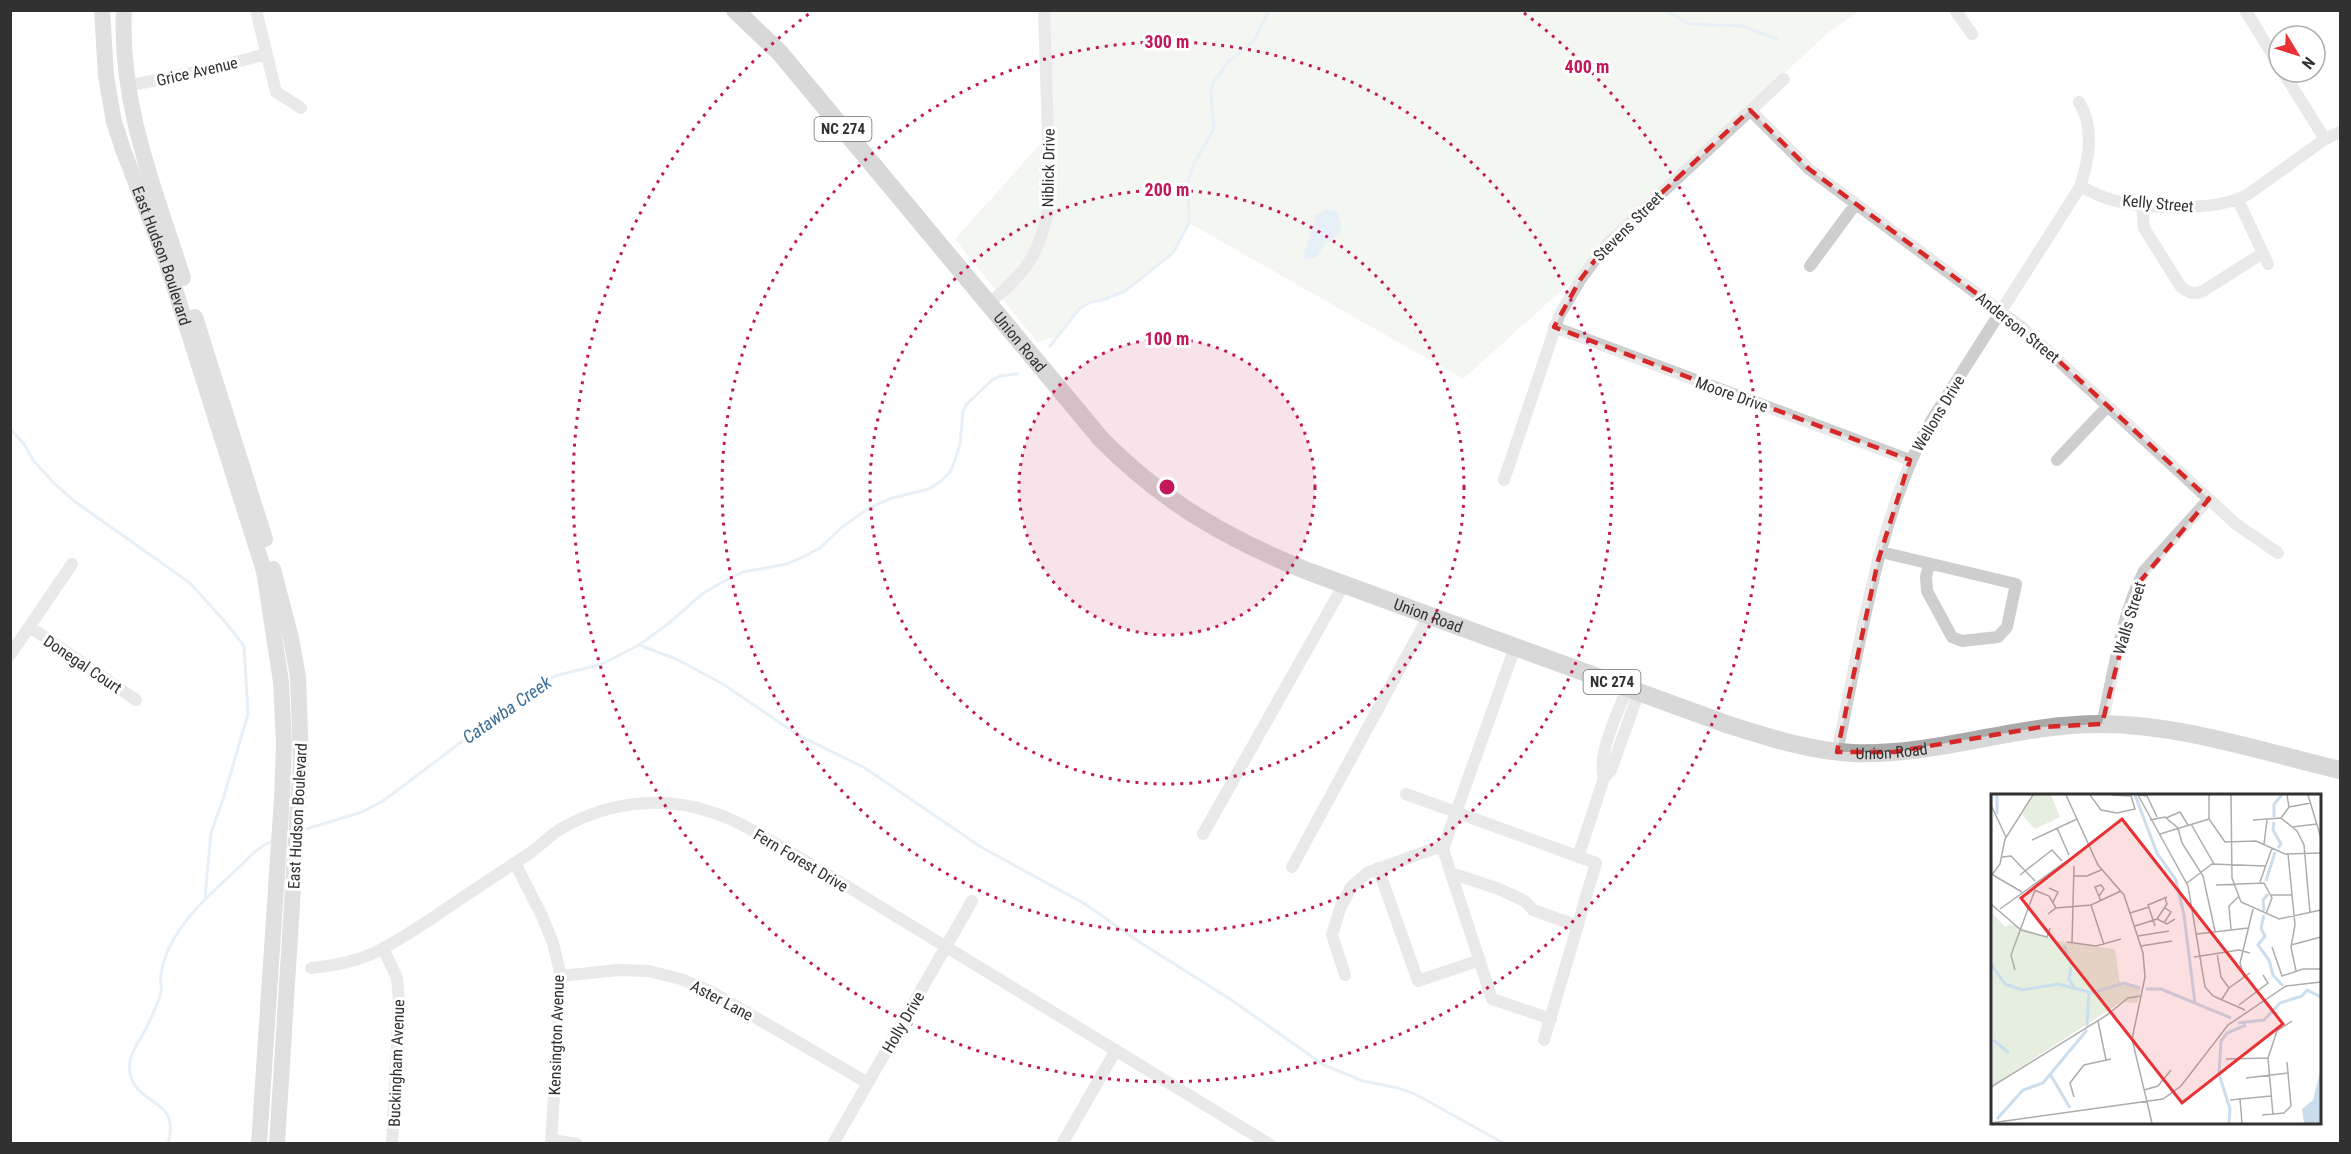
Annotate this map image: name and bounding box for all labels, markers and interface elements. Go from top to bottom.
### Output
north arrow [2267,24,2327,84]
text: 300 m [1145,31,1189,52]
street label: Grice Avenue [155,53,240,90]
text: N [2298,53,2319,73]
text: 400 m [1565,56,1609,77]
road number: NC 274 [814,117,872,141]
street label: Niblick Drive [1038,128,1059,208]
text: 200 m [1145,179,1189,200]
street label: East Hudson Boulevard [128,184,195,328]
street label: Stevens Street [1590,187,1667,265]
street label: Kelly Street [2122,191,2195,216]
street label: Anderson Street [1972,288,2063,367]
street label: Union Road [990,308,1050,376]
text: 100 m [1145,328,1189,349]
street label: Wellons Drive [1908,372,1969,455]
street label: Moore Drive [1693,373,1771,416]
centre of rings [1157,477,1177,497]
street label: Walls Street [2109,579,2150,657]
street label: Union Road [1391,594,1465,637]
street label: Donegal Court [40,631,126,698]
road number: NC 274 [1584,670,1640,694]
water label: Catawba Creek [458,671,556,748]
street label: Union Road [1855,739,1929,763]
street label: East Hudson Boulevard [284,742,311,890]
inset map [1991,794,2321,1124]
street label: Fern Forest Drive [750,825,851,896]
street label: Kensington Avenue [545,974,568,1096]
street label: Aster Lane [687,976,756,1025]
street label: Holly Drive [878,988,929,1056]
street label: Buckingham Avenue [385,999,408,1127]

